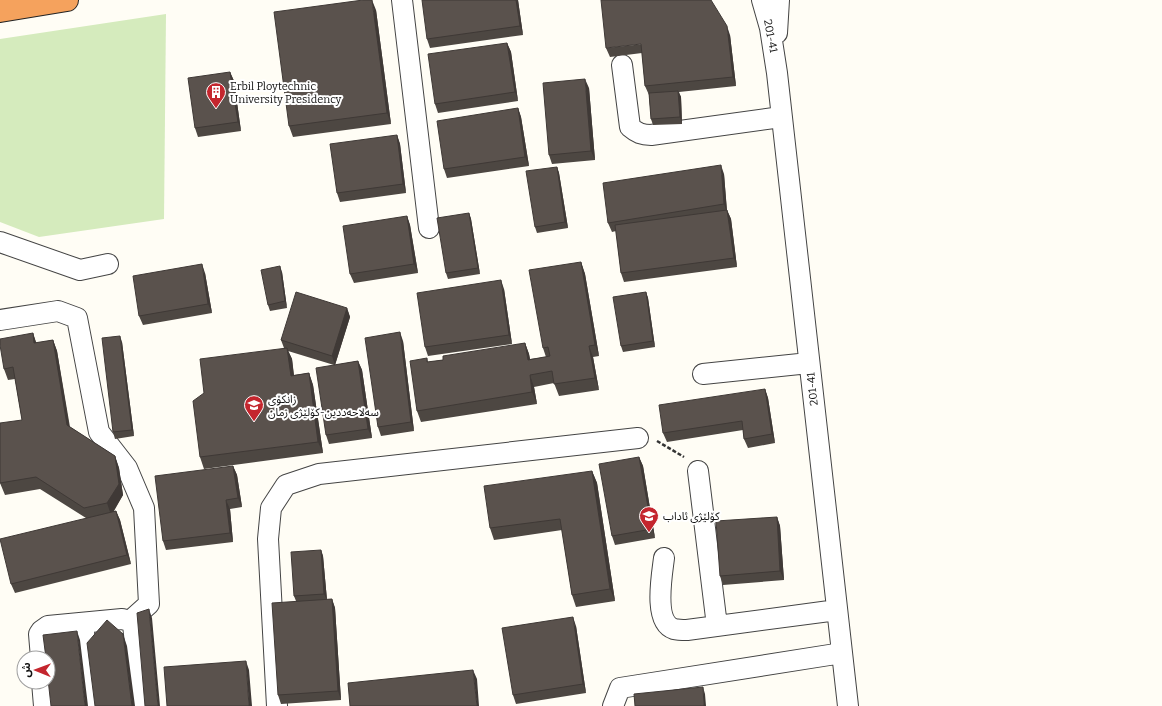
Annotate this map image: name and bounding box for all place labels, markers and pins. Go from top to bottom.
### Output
place label: Erbil Ploytechnic University Presidency [230,80,342,106]
building icon: Erbil Ploytechnic University Presidency [205,81,227,109]
place label: زانکۆی سەلاحەددین-کۆلێژی زمان [268,393,379,419]
school or university icon: زانکۆی سەلاحەددین-کۆلێژی زمان [243,394,265,422]
school or university icon: کۆلێژی ئاداب [638,505,660,533]
place label: کۆلێژی ئاداب [663,510,720,523]

